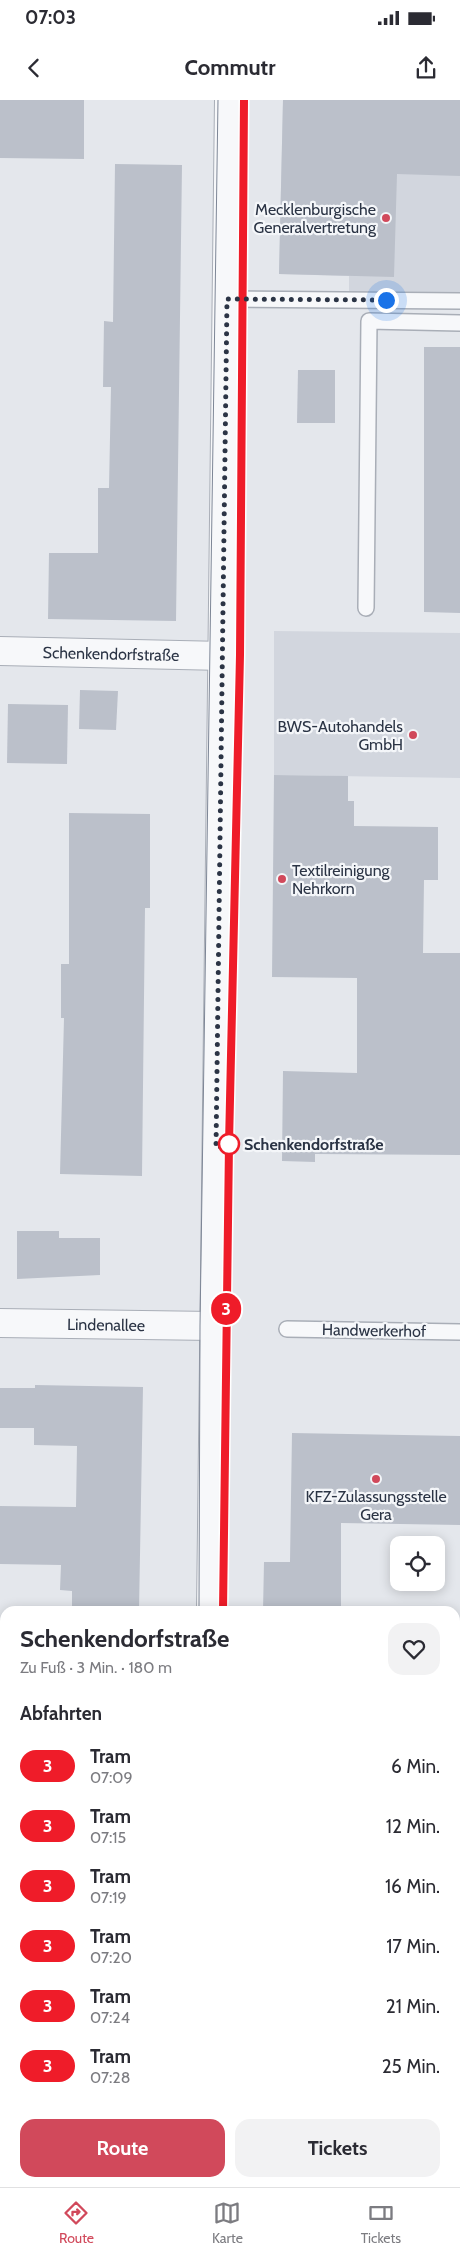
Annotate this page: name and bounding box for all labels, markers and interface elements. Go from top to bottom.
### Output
text: 07:03 [25,6,76,29]
icon: back [20,54,48,82]
text: Commutr [185,54,275,81]
icon: share [412,54,440,82]
place label: Mecklenburgische Generalvertretung [254,200,377,237]
marker: Mecklenburgische Generalvertretung [380,212,392,224]
your location [374,288,399,313]
street label: Schenkendorfstraße [42,643,179,665]
place label: BWS-Autohandels GmbH [277,717,403,754]
marker: BWS-Autohandels GmbH [407,729,419,741]
place label: Textilreinigung Nehrkorn [292,861,391,898]
marker: Textilreinigung Nehrkorn [276,873,288,885]
marker: Schenkendorfstraße [218,1133,240,1155]
place label: Schenkendorfstraße [244,1135,384,1154]
line badge: 3 [210,1293,242,1325]
text: 3 [221,1298,231,1320]
street label: Lindenallee [67,1315,145,1335]
street label: Handwerkerhof [322,1320,427,1341]
marker: KFZ-Zulassungsstelle Gera [370,1473,382,1485]
place label: KFZ-Zulassungsstelle Gera [305,1487,447,1524]
map controls [390,1536,445,1591]
button: locate [390,1536,445,1591]
button: heart [388,1623,440,1675]
text: Schenkendorfstraße [20,1624,229,1653]
text: Zu Fuß · 3 Min. · 180 m [20,1658,172,1677]
text: Abfahrten [20,1702,102,1725]
text: Tram [90,1745,131,1768]
text: 3 [43,1755,52,1777]
text: 6 Min. [391,1755,440,1778]
text: 07:09 [90,1768,133,1787]
text: Tram [90,1805,131,1828]
text: 3 [43,1815,52,1837]
text: 12 Min. [386,1815,440,1838]
text: 07:15 [90,1828,126,1847]
text: Tram [90,1865,131,1888]
text: 3 [43,1875,52,1897]
text: 16 Min. [385,1875,440,1898]
text: 07:19 [90,1888,127,1907]
text: Tram [90,1925,131,1948]
text: 3 [43,1935,52,1957]
text: 17 Min. [386,1935,440,1958]
text: 07:20 [90,1948,132,1967]
text: Tram [90,1985,131,2008]
text: 3 [43,1995,52,2017]
text: 21 Min. [386,1995,440,2018]
text: 07:24 [90,2008,130,2027]
text: Tram [90,2045,131,2068]
text: 3 [43,2055,52,2077]
text: 25 Min. [382,2055,440,2078]
text: 07:28 [90,2068,130,2087]
button: Route [20,2119,225,2177]
button: Tickets [235,2119,440,2177]
tab: Route [59,2199,94,2247]
tab: Karte [212,2199,243,2247]
tab: Tickets [361,2199,401,2247]

